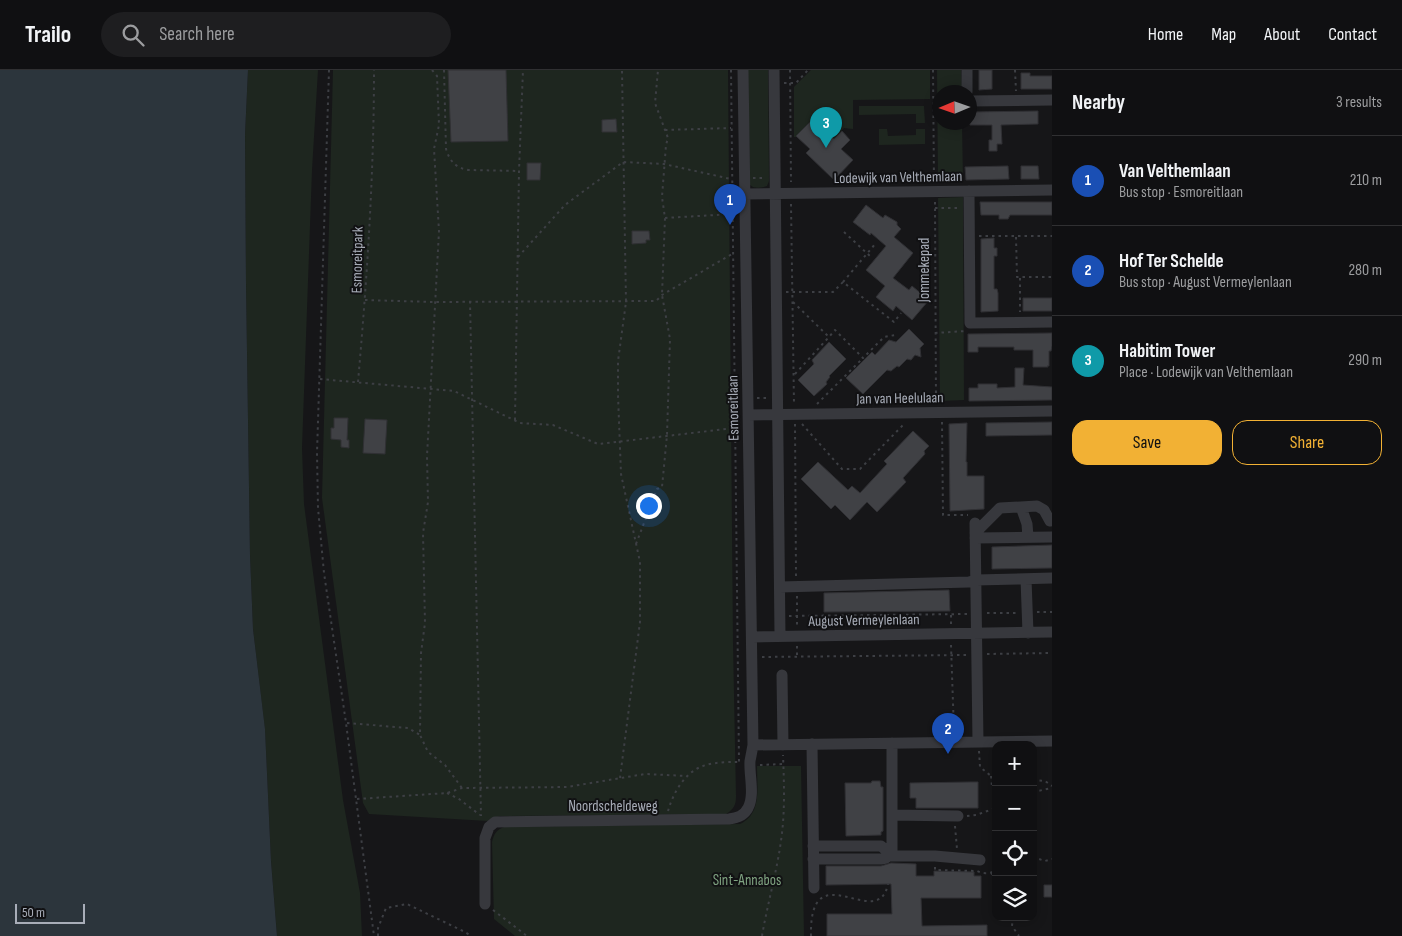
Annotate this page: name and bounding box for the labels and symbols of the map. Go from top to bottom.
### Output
north arrow [932,85,977,130]
pin: 3 [810,107,842,148]
street label: Lodewijk van Velthemlaan [834,167,962,188]
pin: 1 [714,184,746,225]
street label: Esmoreitpark [347,226,368,294]
street label: Jommekepad [915,238,934,303]
street label: Esmoreitlaan [723,375,744,441]
street label: Jan van Heelulaan [855,388,944,409]
your location [636,493,662,519]
street label: August Vermeylenlaan [807,610,920,631]
pin: 2 [932,713,964,754]
street label: Noordscheldeweg [568,797,658,816]
park label: Sint-Annabos [713,871,781,890]
scale bar [15,901,85,924]

